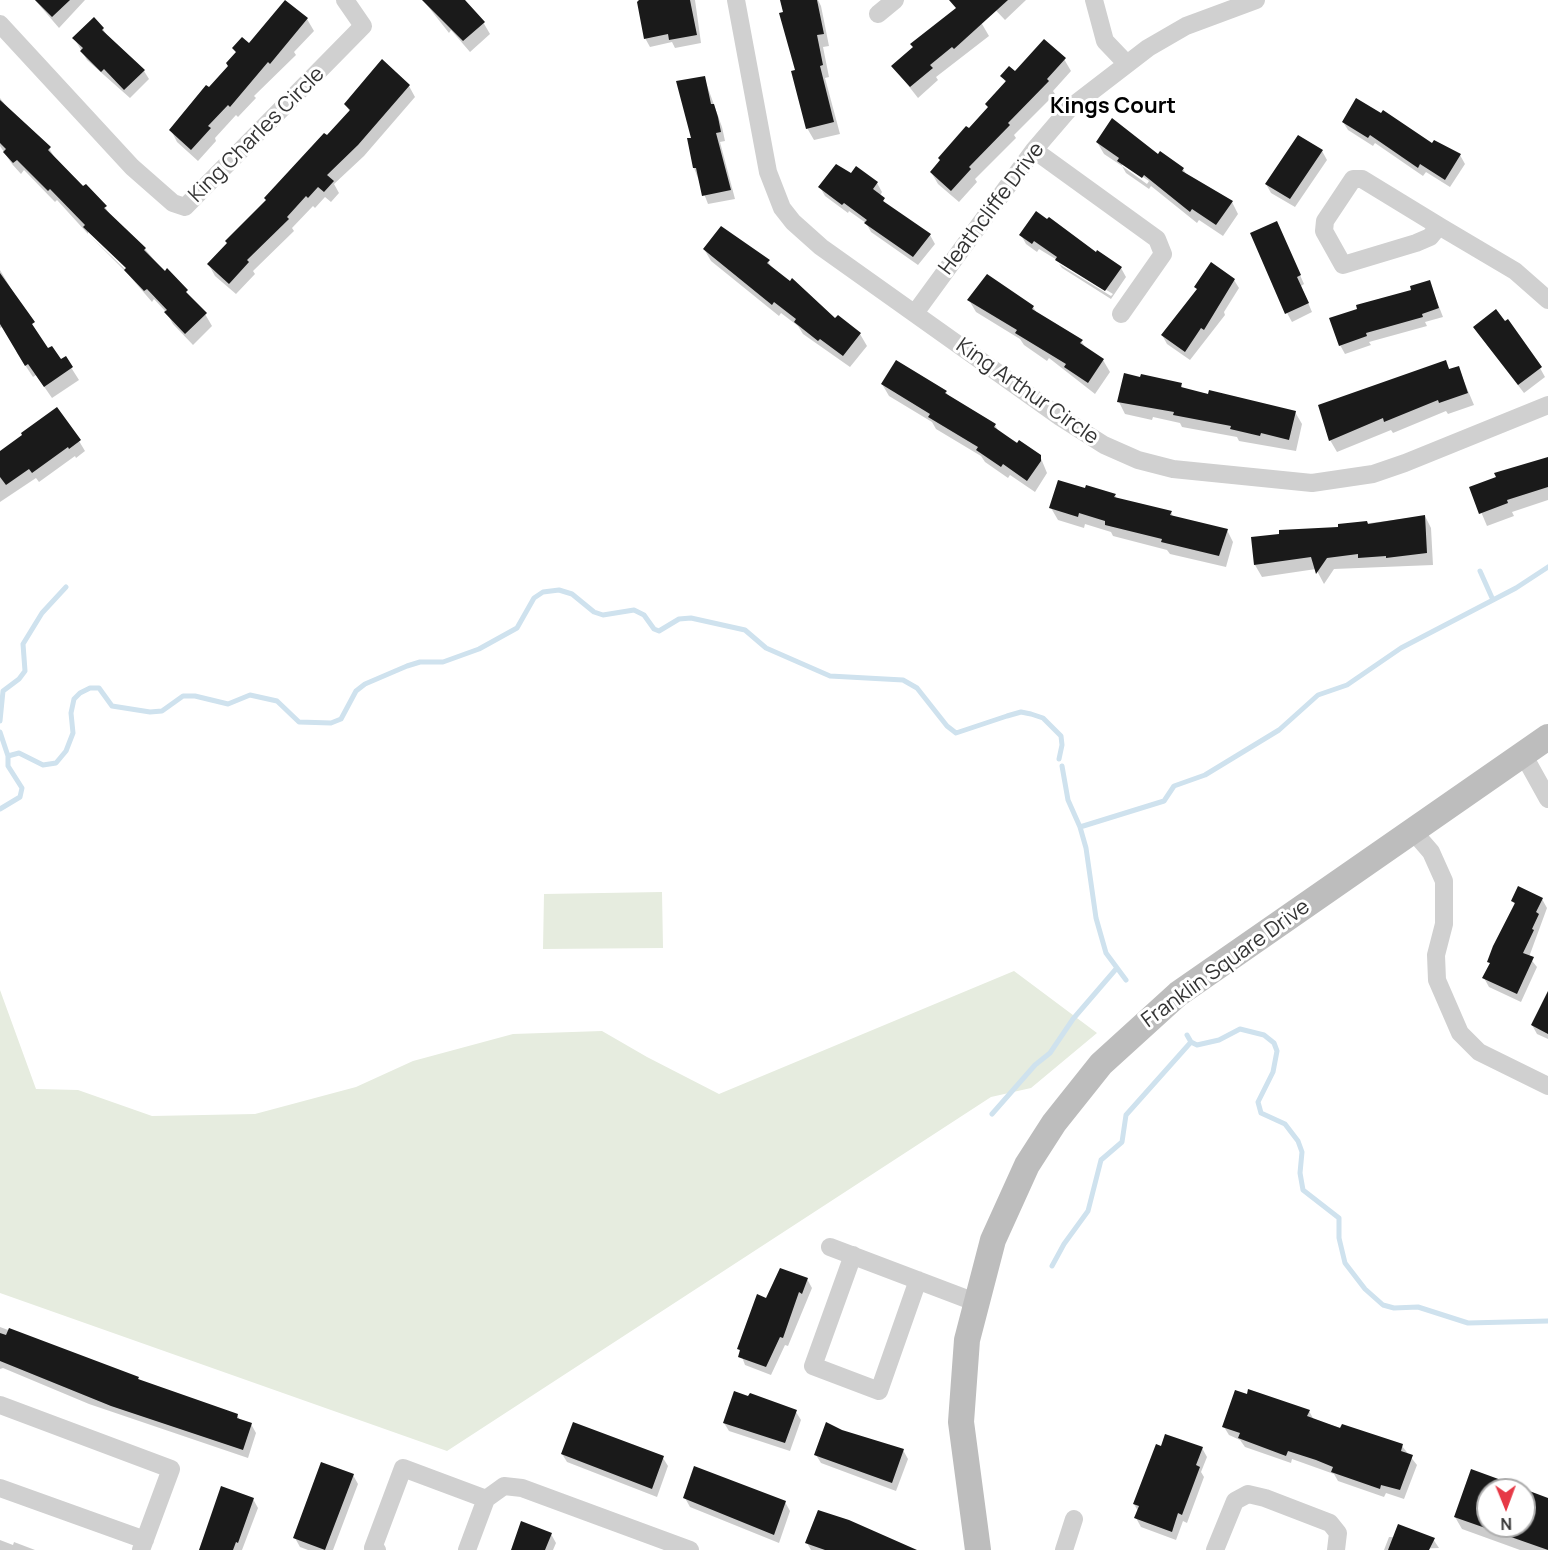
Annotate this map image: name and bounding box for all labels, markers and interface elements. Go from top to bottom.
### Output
street label: King Charles Circle [184,62,330,208]
district label: Kings Court [1050,94,1176,120]
street label: Heathcliffe Drive [934,138,1050,280]
street label: King Arthur Circle [951,333,1103,451]
street label: Franklin Square Drive [1137,895,1315,1033]
north arrow [1476,1478,1536,1538]
text: N [1500,1513,1512,1535]

